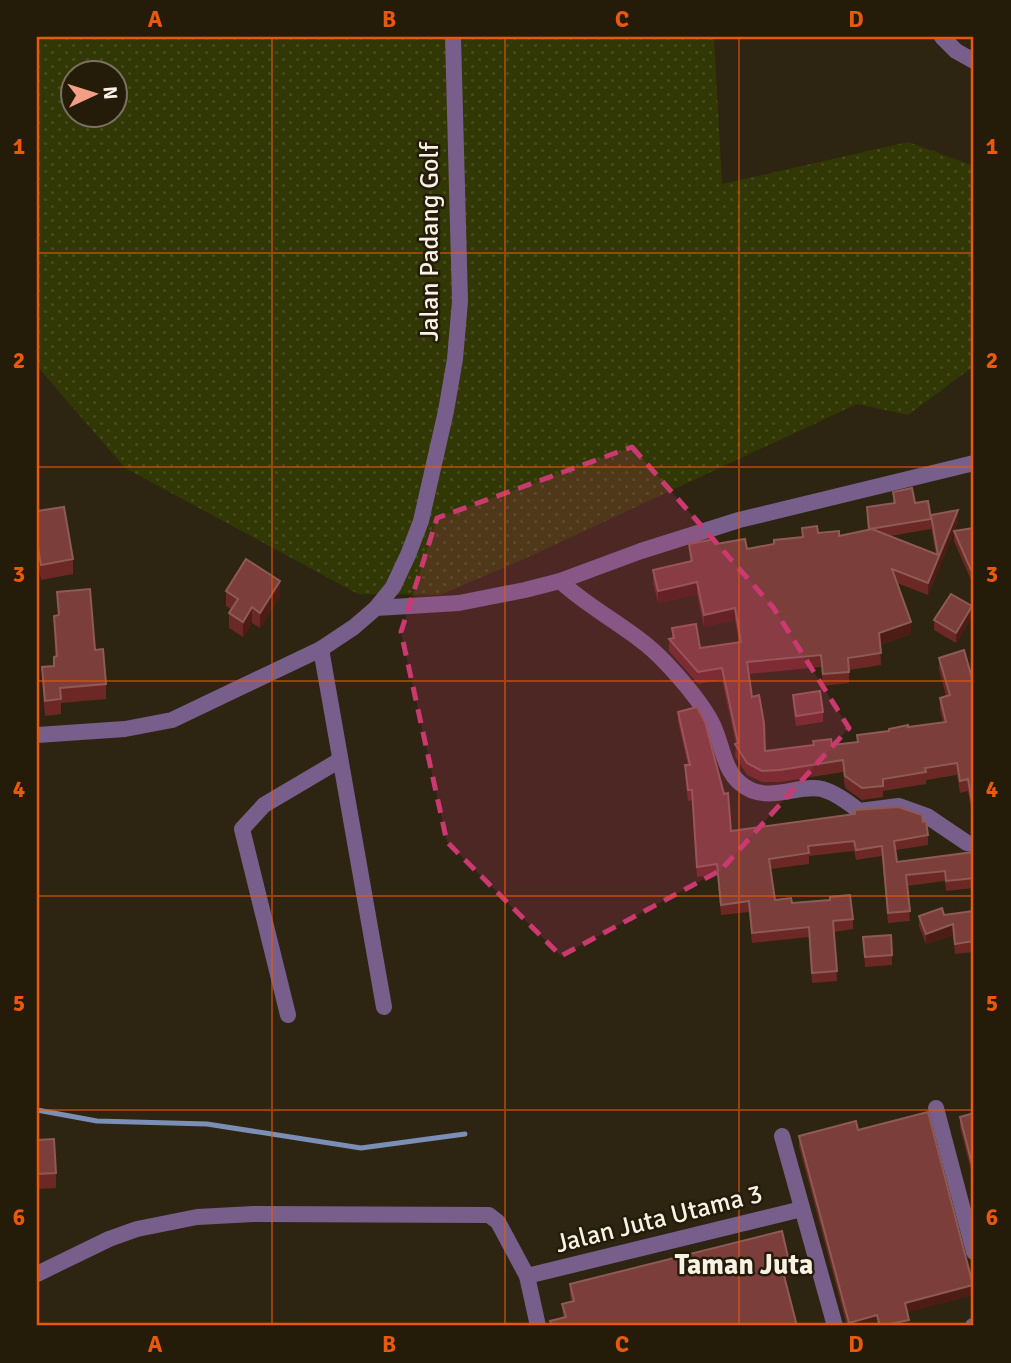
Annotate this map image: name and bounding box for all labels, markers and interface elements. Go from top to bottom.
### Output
text: A [148,5,163,34]
text: B [382,5,396,34]
text: C [615,5,629,34]
text: D [848,5,864,34]
north arrow [60,60,130,130]
text: N [98,85,122,100]
text: 1 [13,132,25,161]
text: 1 [986,132,998,161]
street label: Jalan Padang Golf [414,141,446,342]
text: 2 [13,346,25,375]
text: 2 [986,346,998,375]
text: 3 [13,560,25,589]
text: 3 [986,560,998,589]
text: 4 [13,775,25,804]
text: 4 [986,775,998,804]
text: 5 [13,989,25,1018]
text: 5 [986,989,998,1018]
street label: Jalan Juta Utama 3 [552,1178,766,1260]
text: 6 [13,1203,25,1232]
text: 6 [986,1203,998,1232]
district label: Taman Juta [675,1248,813,1282]
text: A [148,1330,163,1359]
text: B [382,1330,396,1359]
text: C [615,1330,629,1359]
text: D [848,1330,864,1359]

